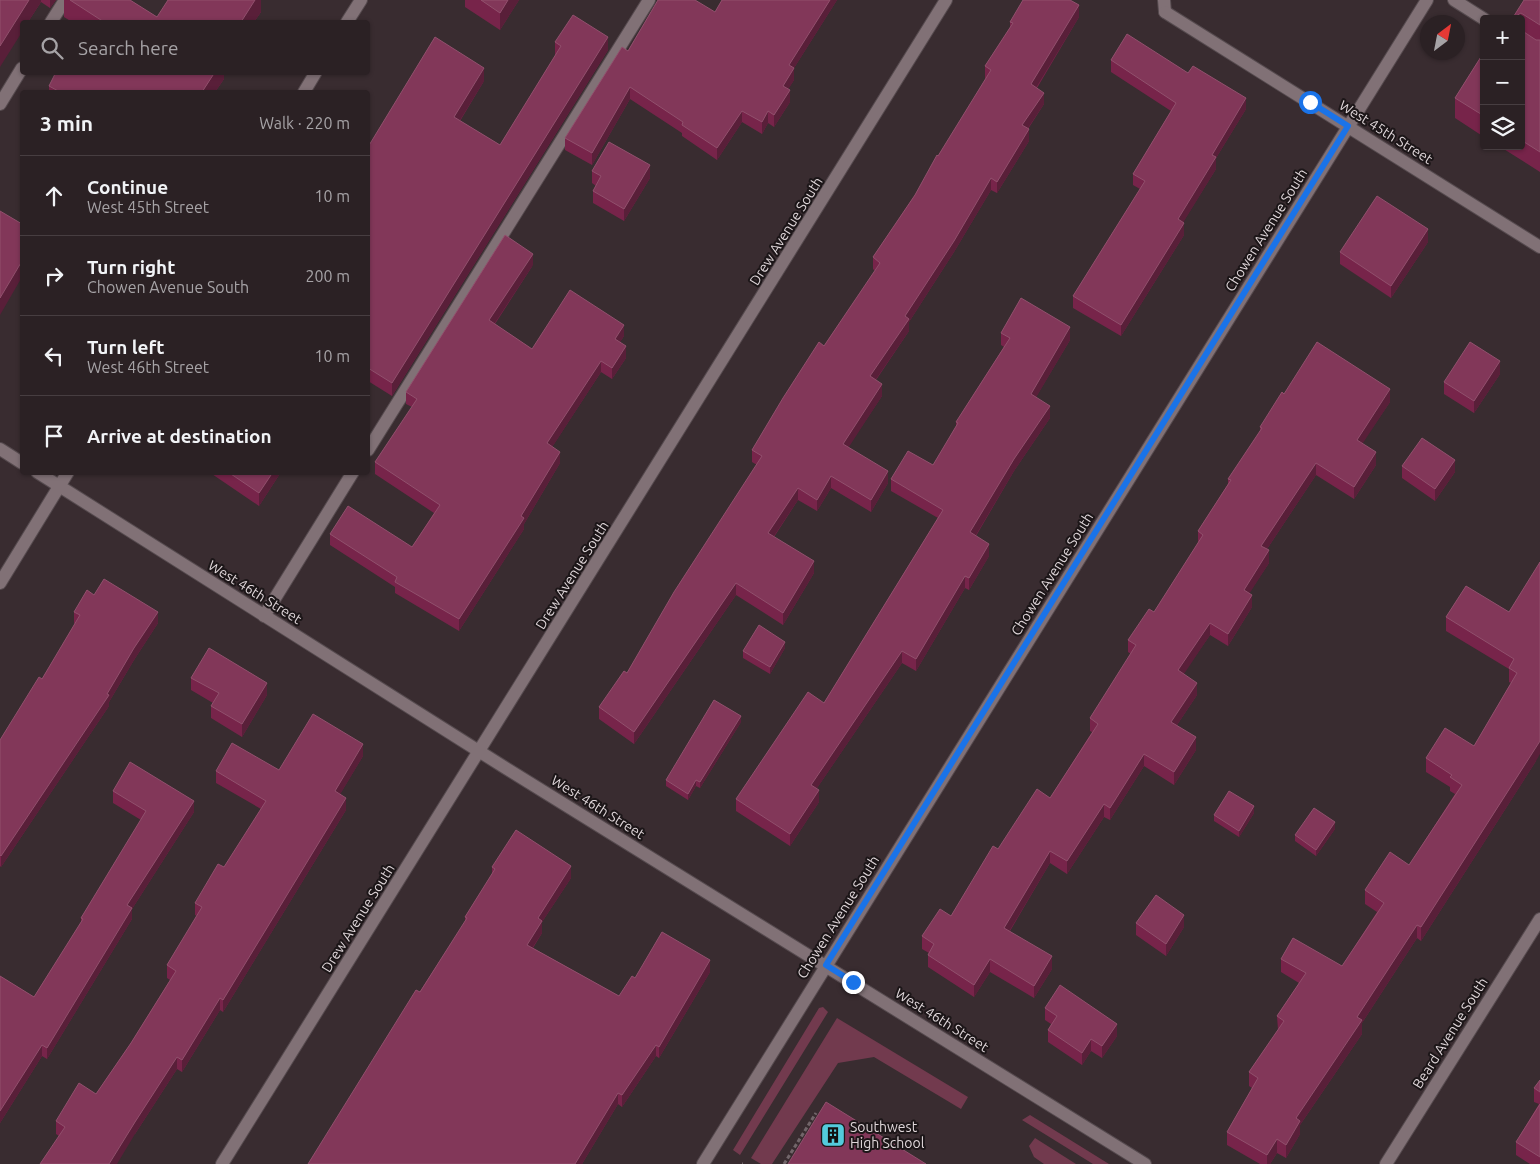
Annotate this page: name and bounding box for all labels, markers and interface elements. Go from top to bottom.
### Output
north arrow [1420,15,1465,60]
map controls [1480,15,1525,150]
button: + [1480,15,1525,60]
search box [20,20,370,75]
icon: search [38,34,66,62]
text: Search here [78,37,178,59]
button: − [1480,60,1525,105]
route start [1299,91,1322,114]
street label: West 45th Street [1336,97,1436,167]
button: layers [1480,105,1525,150]
text: 3 min [40,111,93,135]
text: Walk · 220 m [259,114,350,132]
street label: Chowen Avenue South [1222,166,1310,294]
street label: Drew Avenue South [746,174,826,288]
text: Continue [87,176,168,198]
icon: ahead [40,182,68,210]
text: 10 m [314,187,350,205]
text: West 45th Street [87,198,209,216]
text: Turn right [87,256,175,278]
icon: right [40,262,68,290]
text: 200 m [305,267,350,285]
text: Chowen Avenue South [87,278,249,296]
text: Turn left [87,336,165,358]
icon: left [40,342,68,370]
text: 10 m [314,347,350,365]
text: West 46th Street [87,358,209,376]
icon: arrive [40,422,68,450]
text: Arrive at destination [87,425,272,447]
street label: Chowen Avenue South [1008,510,1096,638]
street label: Drew Avenue South [532,518,612,632]
street label: West 46th Street [205,557,305,627]
street label: West 46th Street [548,772,648,842]
street label: Chowen Avenue South [794,853,882,981]
street label: Drew Avenue South [318,861,398,975]
route end [842,971,865,994]
street label: Beard Avenue South [1409,975,1491,1091]
street label: West 46th Street [892,985,992,1055]
place label: Southwest High School [850,1119,925,1151]
building icon: Southwest High School [820,1122,846,1148]

